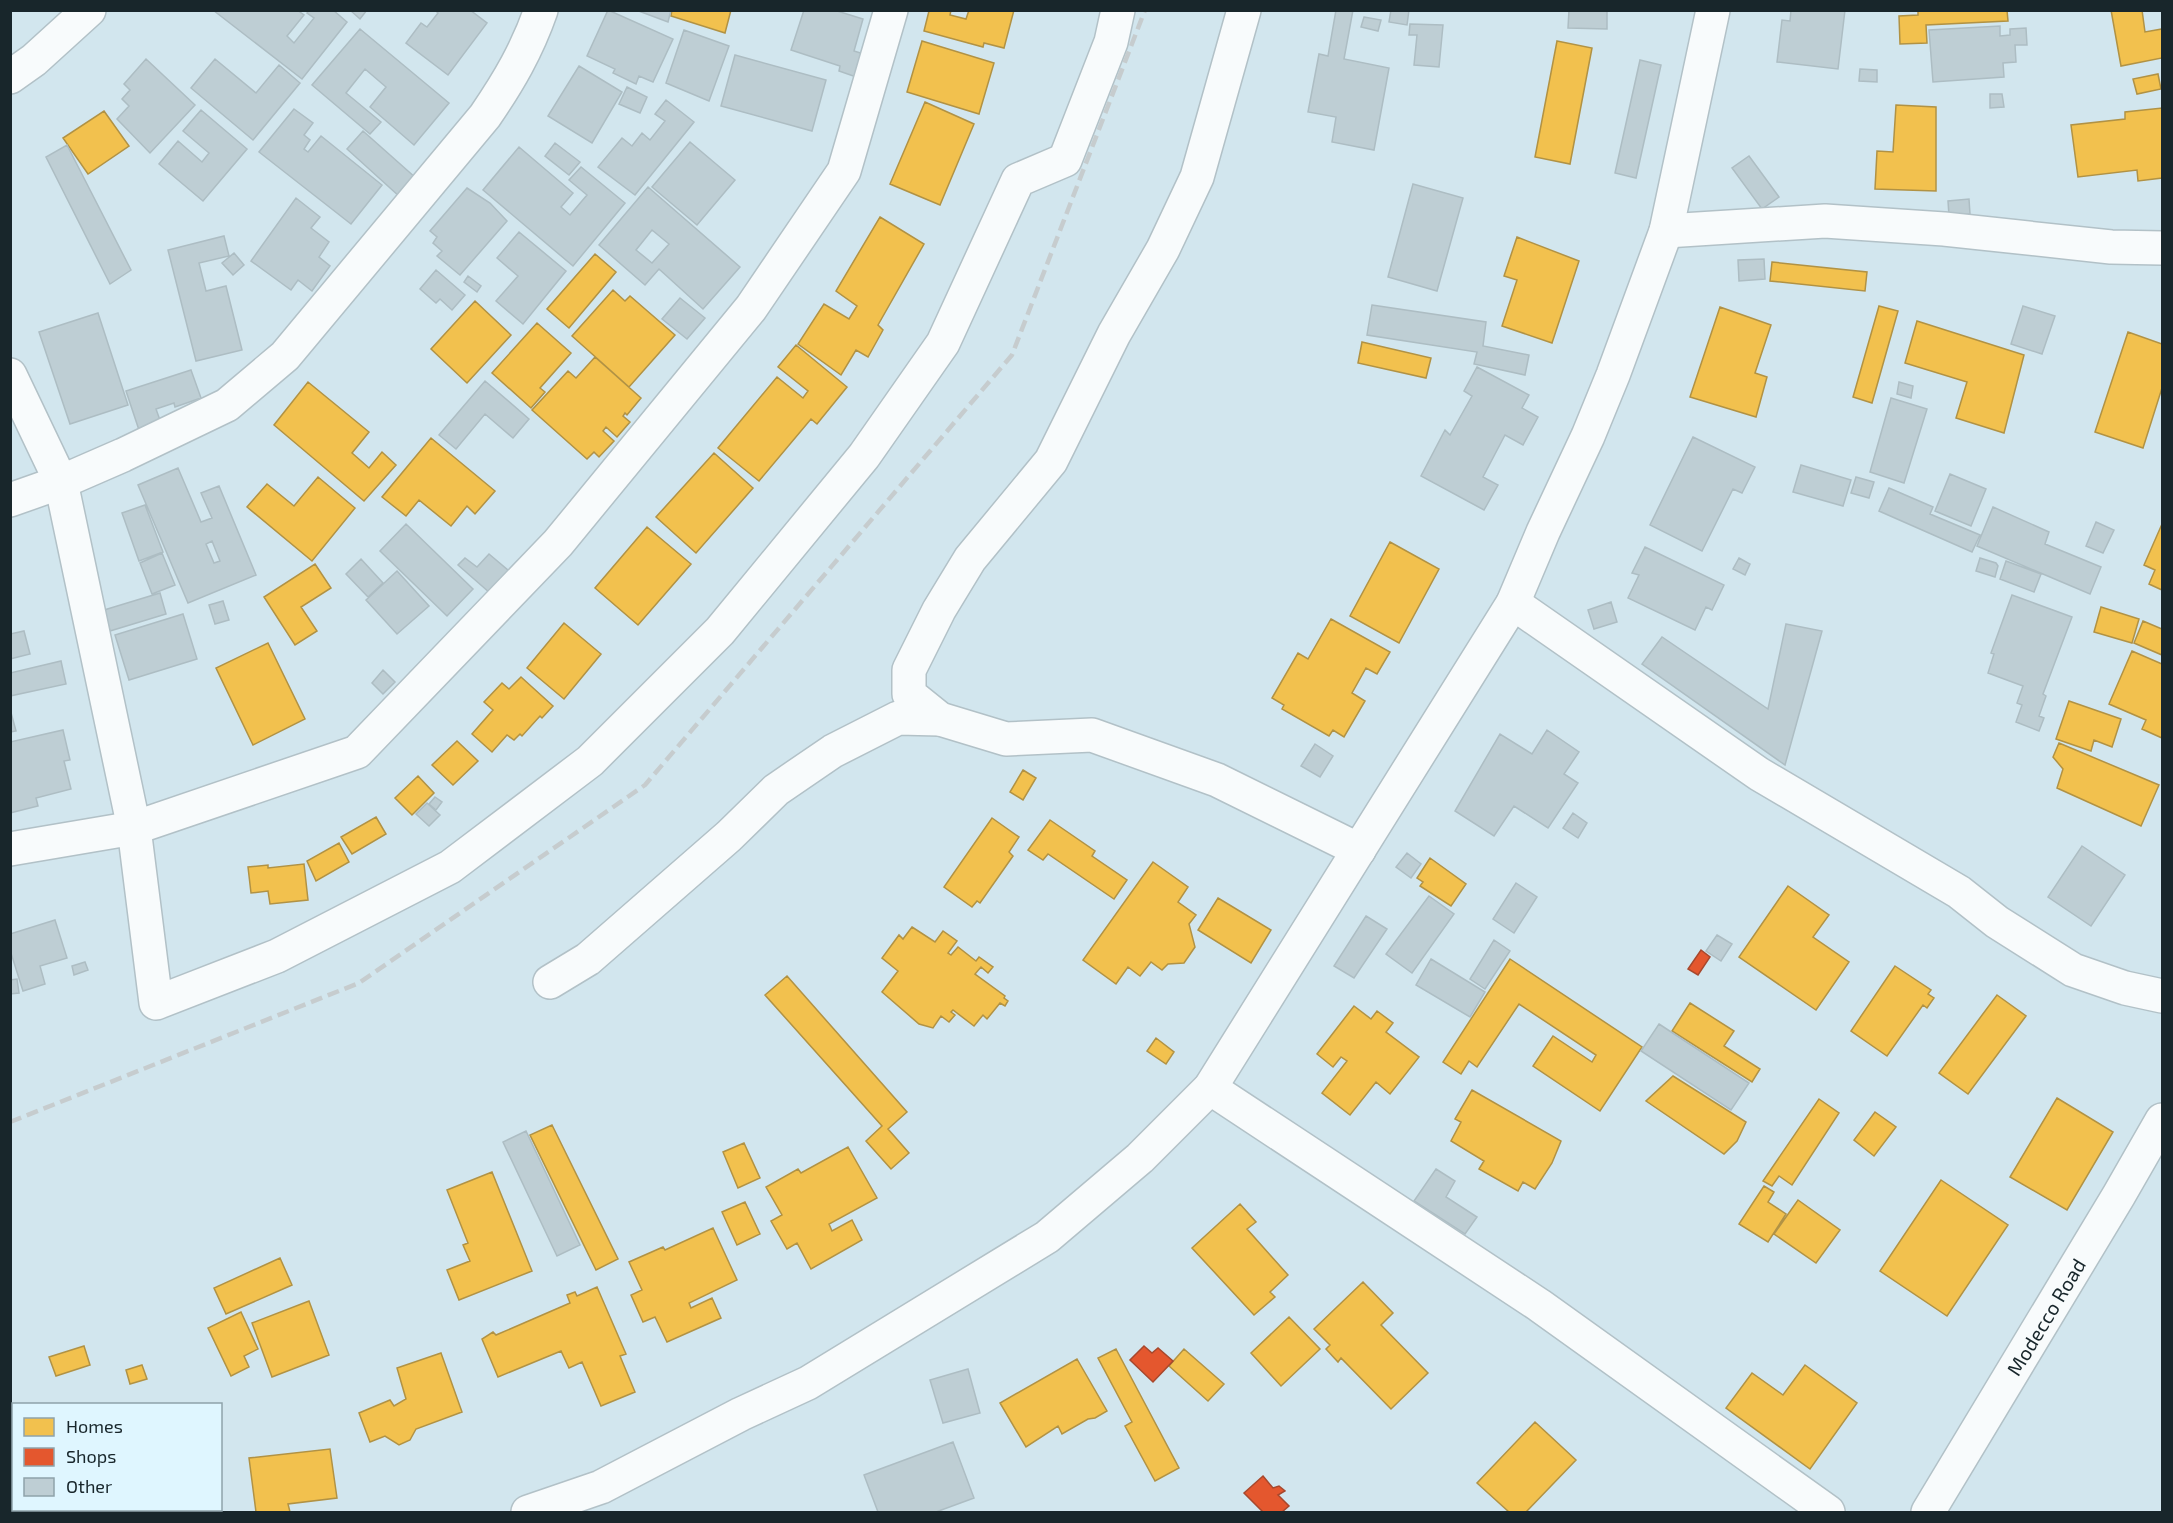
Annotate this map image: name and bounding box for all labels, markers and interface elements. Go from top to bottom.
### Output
street label: Modecco Road [2001,1254,2090,1380]
legend [12,1403,222,1511]
text: Homes [66,1415,123,1437]
text: Shops [66,1445,116,1467]
text: Other [66,1475,112,1497]

